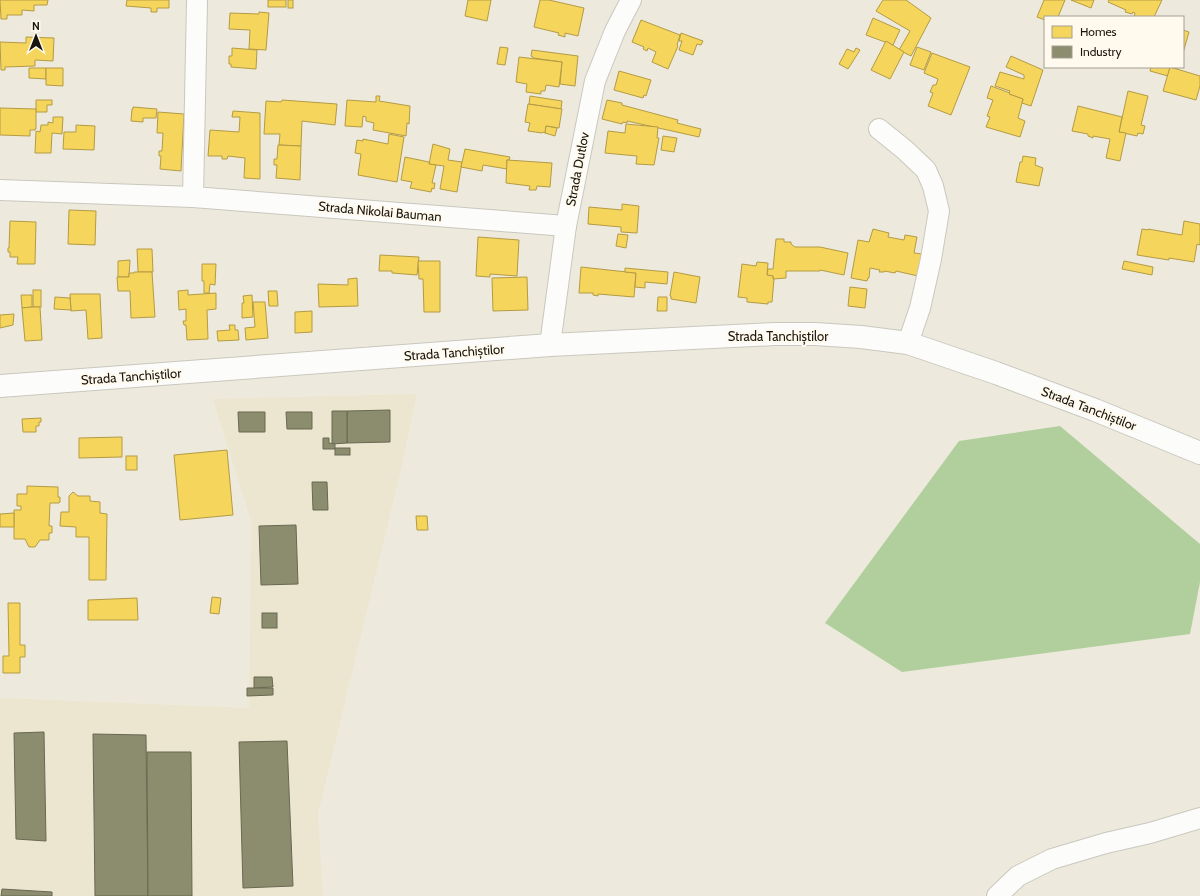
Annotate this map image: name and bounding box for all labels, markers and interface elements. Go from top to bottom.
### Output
north arrow [16,16,56,56]
legend [1044,16,1184,68]
text: N [32,19,40,33]
text: Homes [1080,24,1117,39]
text: Industry [1080,44,1121,59]
street label: Strada Dutlov [562,130,592,208]
street label: Strada Nikolai Bauman [318,198,442,224]
street label: Strada Tanchiștilor [728,328,829,345]
street label: Strada Tanchiștilor [403,340,506,364]
street label: Strada Tanchiștilor [80,364,183,388]
street label: Strada Tanchiștilor [1039,383,1140,435]

